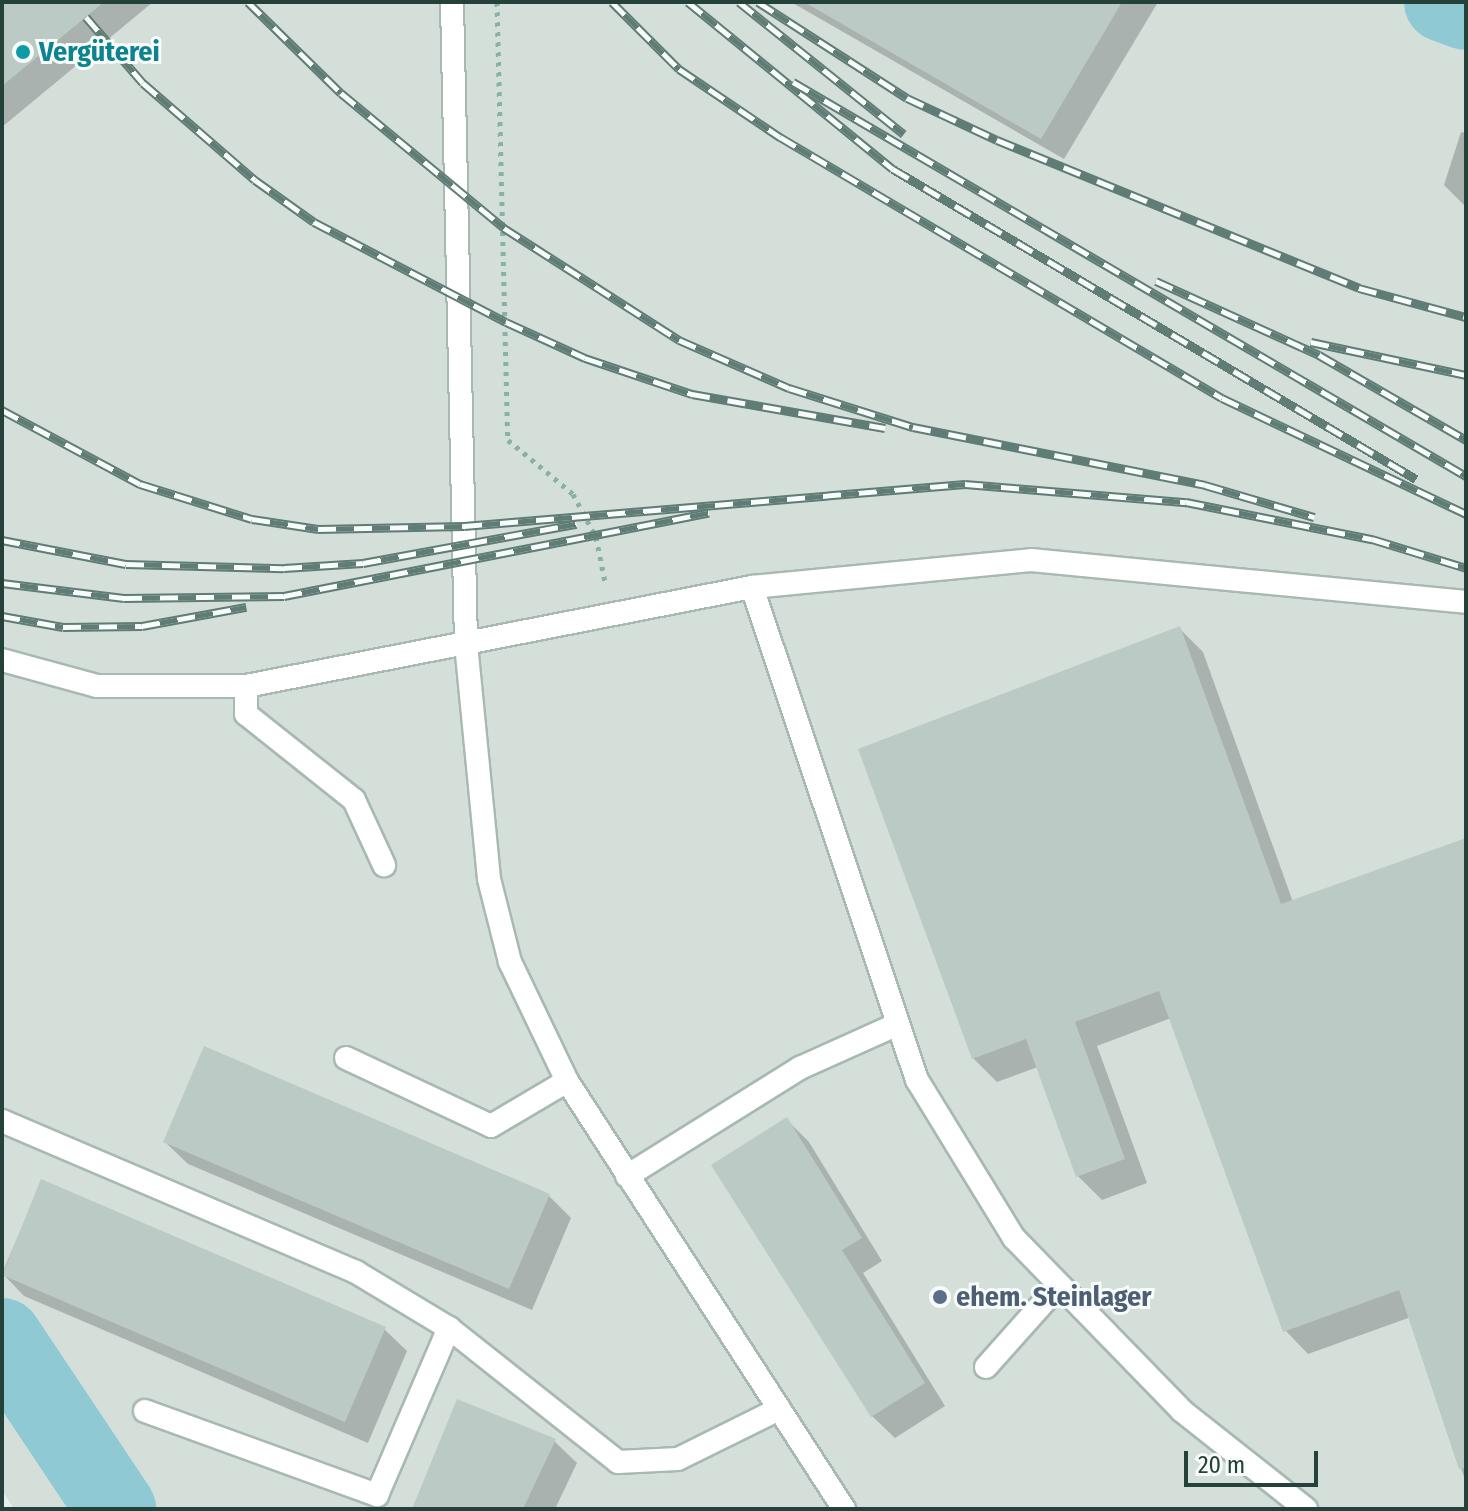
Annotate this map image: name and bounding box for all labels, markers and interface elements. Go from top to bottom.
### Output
place label: Vergüterei [39,35,160,69]
marker: Vergüterei [14,43,32,61]
place label: ehem. Steinlager [956,1280,1152,1314]
marker: ehem. Steinlager [931,1288,949,1306]
scale bar [1188,1435,1322,1485]
text: 20 m [1198,1451,1245,1479]

